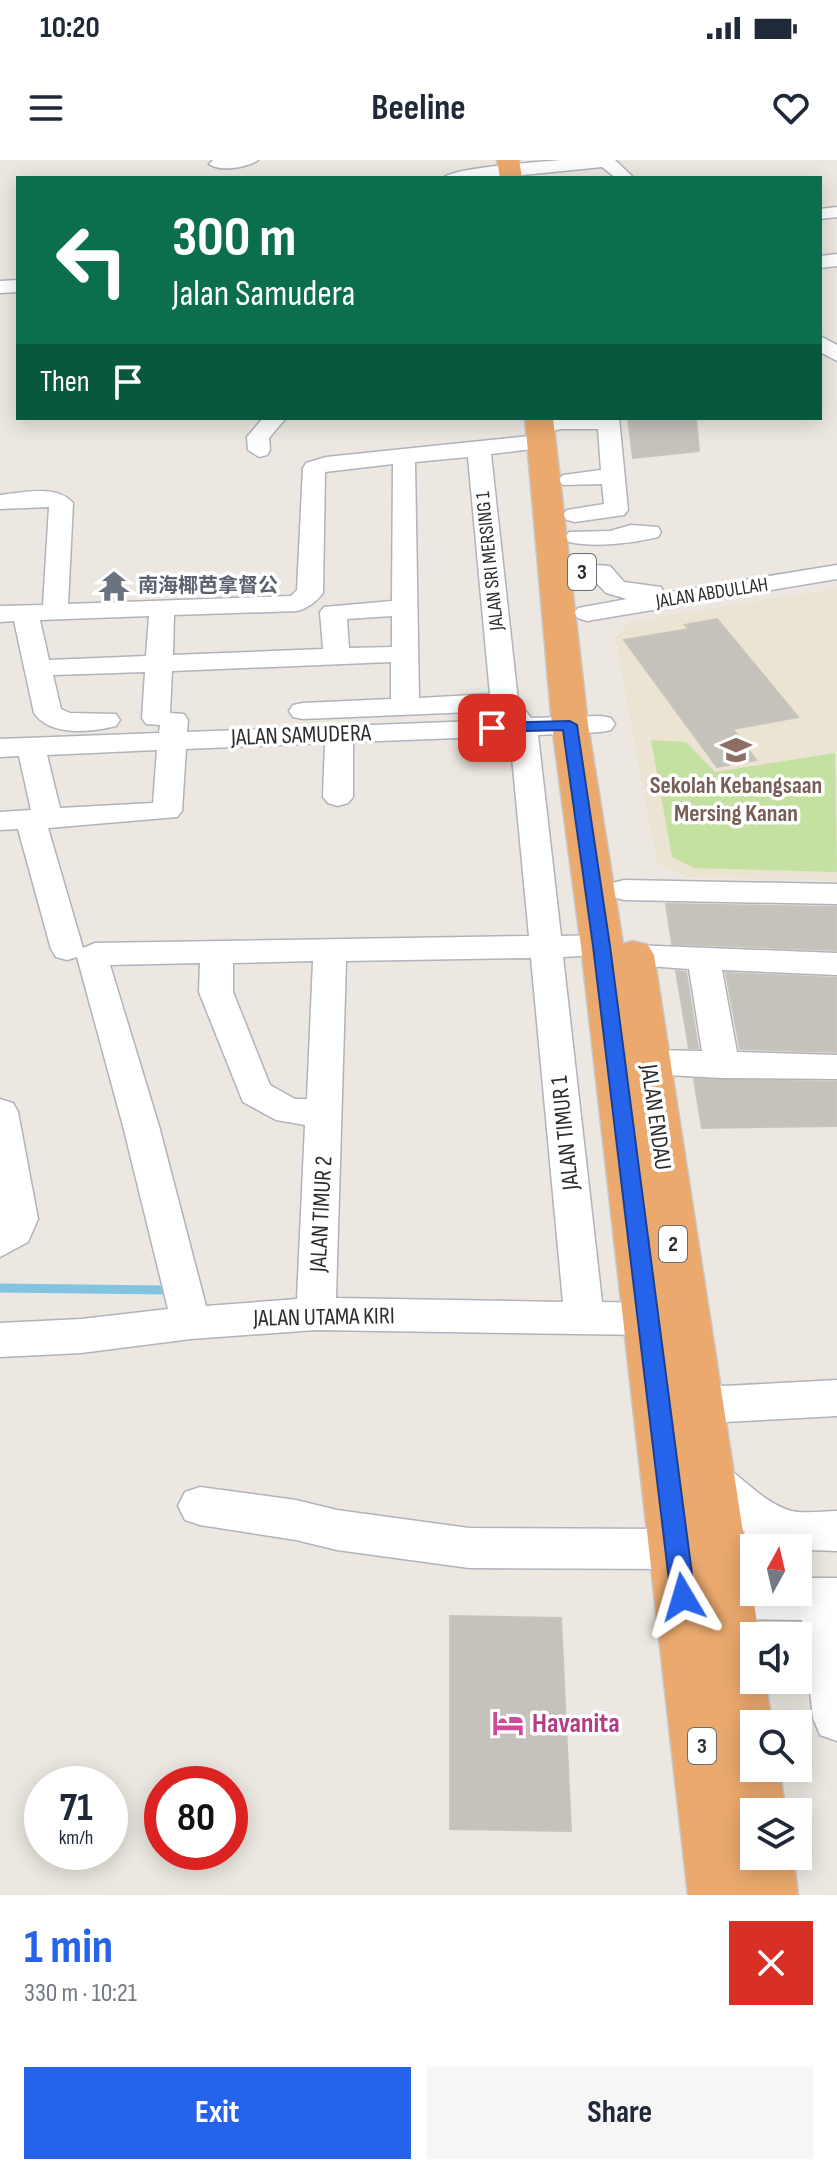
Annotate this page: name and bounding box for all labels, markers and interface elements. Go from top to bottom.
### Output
text: 10:20 [40,10,100,46]
icon: menu [24,86,68,130]
icon: heart [769,86,813,130]
text: Beeline [371,87,466,130]
text: 300 m [172,205,296,272]
icon: left [40,208,144,312]
text: Jalan Samudera [172,273,355,316]
icon: arrive [106,360,150,404]
text: Then [40,364,90,400]
street label: JALAN SRI MERSING 1 [471,490,509,633]
road number: 3 [568,554,596,590]
temple icon: 南海椰芭拿督公 [97,569,131,603]
street label: JALAN ABDULLAH [653,572,770,614]
place label: 南海椰芭拿督公 [138,574,278,598]
pin [458,694,526,762]
icon: arrive [470,706,514,750]
street label: JALAN SAMUDERA [229,718,372,752]
school or university icon: Sekolah Kebangsaan Mersing Kanan [719,733,753,767]
place label: Sekolah Kebangsaan Mersing Kanan [650,771,822,828]
street label: JALAN ENDAU [634,1061,678,1172]
street label: JALAN TIMUR 1 [545,1074,586,1193]
street label: JALAN TIMUR 2 [303,1155,339,1274]
road number: 2 [659,1226,687,1262]
street label: JALAN UTAMA KIRI [252,1301,395,1333]
north arrow [740,1534,812,1606]
map controls [740,1534,812,1870]
position arrow [641,1555,725,1639]
button: sound [740,1622,812,1694]
hotel icon: Havanita [491,1706,525,1740]
place label: Havanita [532,1707,620,1740]
button: search [740,1710,812,1782]
road number: 3 [688,1728,716,1764]
speed limit sign: 80 [144,1766,248,1870]
text: 71 [59,1784,93,1832]
button: layers [740,1798,812,1870]
text: km/h [59,1826,93,1850]
text: 1 min [24,1919,113,1976]
button: close [729,1921,813,2005]
text: 330 m · 10:21 [24,1978,137,2009]
button: Exit [24,2067,411,2159]
button: Share [427,2067,813,2159]

